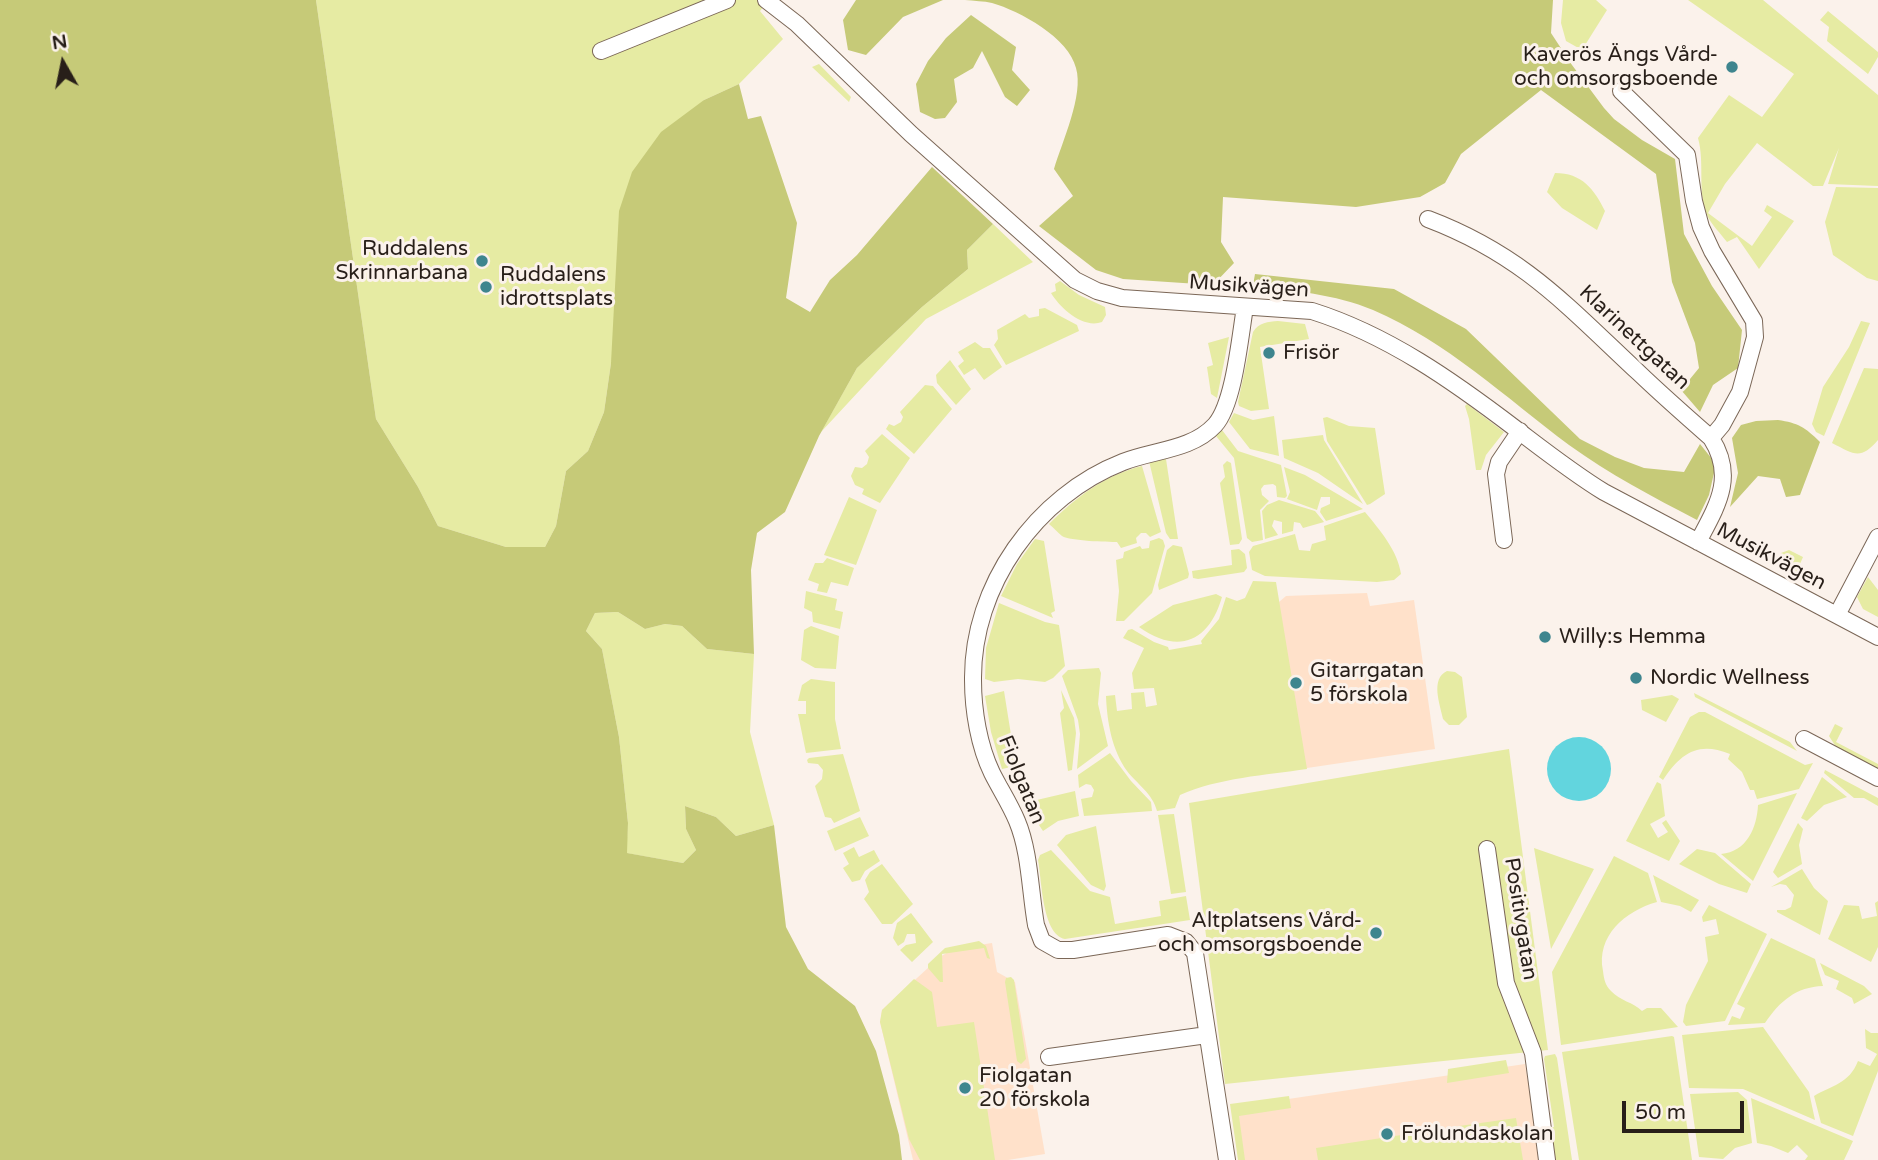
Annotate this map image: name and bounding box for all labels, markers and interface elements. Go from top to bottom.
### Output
north arrow [28,28,98,98]
text: N [50,30,69,54]
place label: Kaverös Ängs Vård- och omsorgsboende [1514,42,1718,92]
marker: Kaverös Ängs Vård- och omsorgsboende [1724,59,1740,75]
place label: Ruddalens Skrinnarbana [335,236,468,286]
marker: Ruddalens Skrinnarbana [474,253,490,269]
place label: Ruddalens idrottsplats [500,262,613,312]
street label: Musikvägen [1188,270,1310,304]
marker: Ruddalens idrottsplats [478,279,494,295]
street label: Klarinettgatan [1573,280,1695,396]
place label: Frisör [1283,340,1339,366]
marker: Frisör [1261,345,1277,361]
street label: Musikvägen [1712,518,1830,596]
place label: Willy:s Hemma [1559,624,1706,650]
marker: Willy:s Hemma [1537,629,1553,645]
place label: Gitarrgatan 5 förskola [1310,658,1424,708]
place label: Nordic Wellness [1650,665,1810,691]
marker: Nordic Wellness [1628,670,1644,686]
marker: Gitarrgatan 5 förskola [1288,675,1304,691]
street label: Fiolgatan [992,732,1050,828]
street label: Positivgatan [1498,856,1542,982]
place label: Altplatsens Vård- och omsorgsboende [1158,908,1362,958]
marker: Altplatsens Vård- och omsorgsboende [1368,925,1384,941]
place label: Fiolgatan 20 förskola [979,1063,1090,1113]
marker: Fiolgatan 20 förskola [957,1080,973,1096]
scale bar [1626,1086,1748,1130]
text: 50 m [1635,1100,1686,1125]
place label: Frölundaskolan [1401,1121,1553,1147]
marker: Frölundaskolan [1379,1126,1395,1142]

